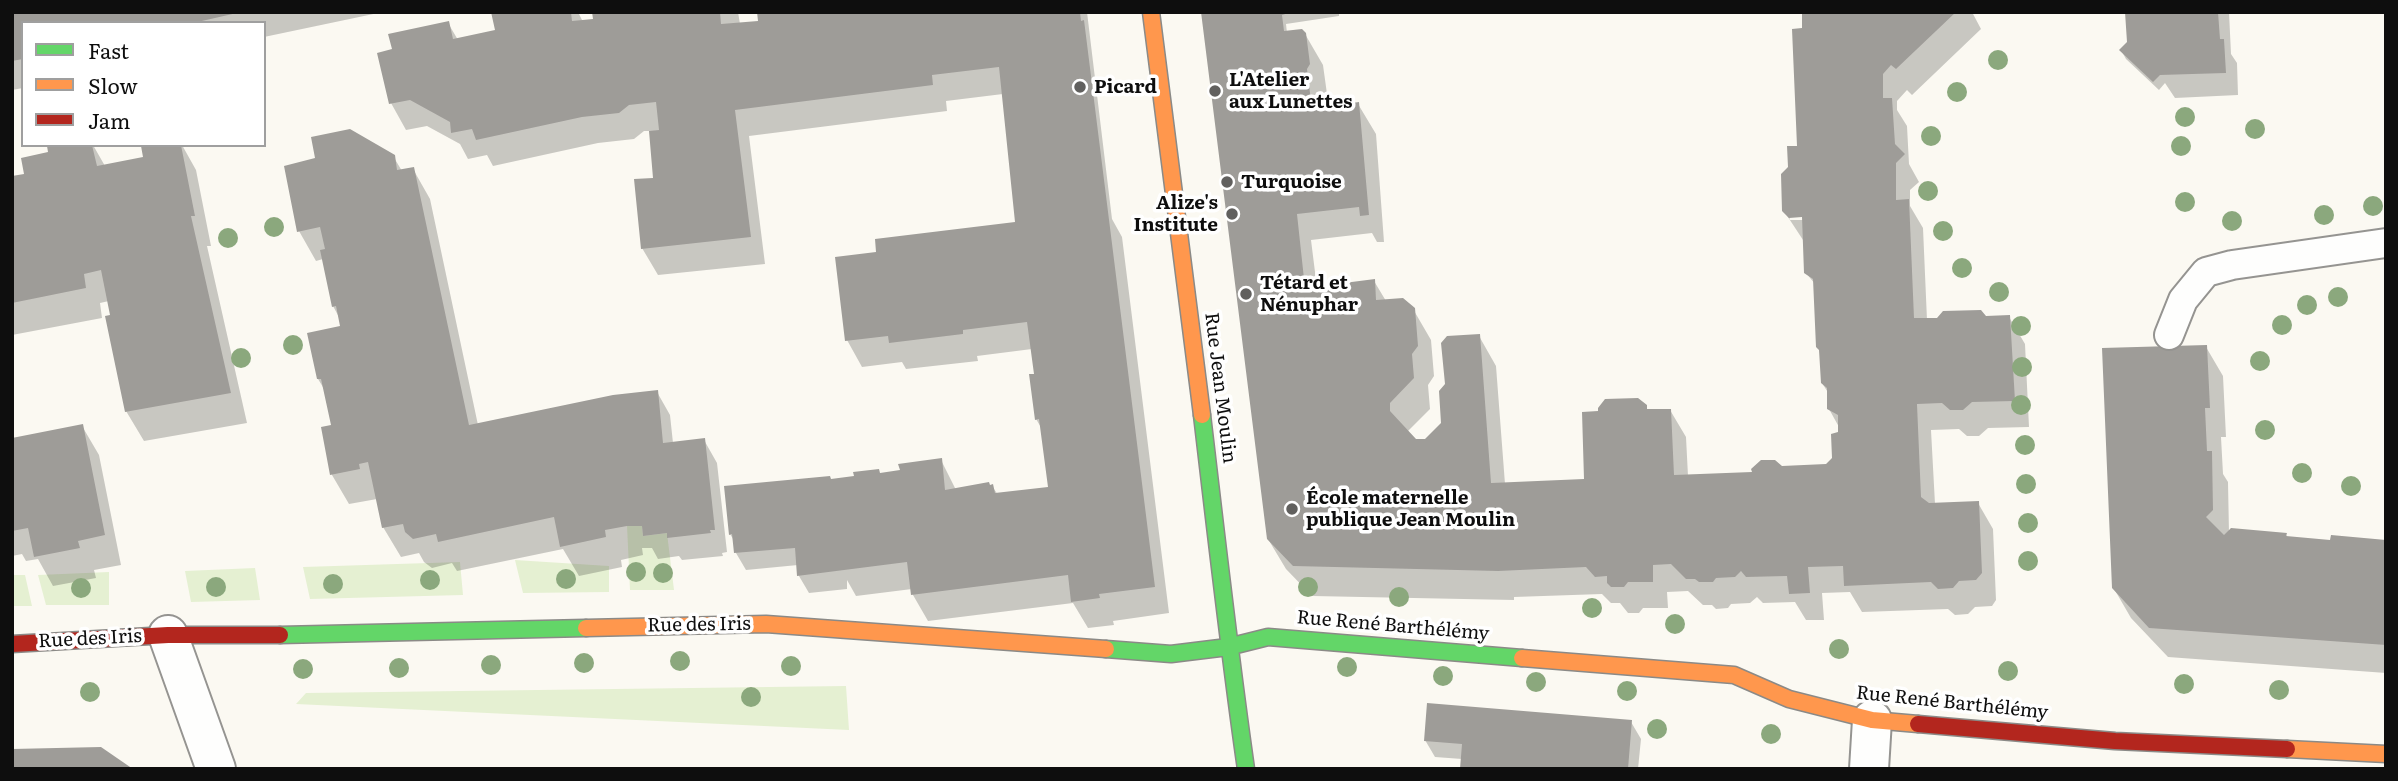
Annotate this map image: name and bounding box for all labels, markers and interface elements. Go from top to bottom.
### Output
legend [21,21,266,147]
text: Fast [88,34,129,65]
text: Slow [88,69,138,100]
place label: L'Atelier aux Lunettes [1229,69,1353,113]
place label: Picard [1094,76,1157,98]
marker: Picard [1072,79,1088,95]
marker: L'Atelier aux Lunettes [1207,83,1223,99]
text: Jam [88,104,130,135]
place label: Turquoise [1241,171,1342,193]
marker: Turquoise [1219,174,1235,190]
place label: Alize's Institute [1133,192,1218,236]
marker: Alize's Institute [1224,206,1240,222]
place label: Tétard et Nénuphar [1260,272,1358,316]
marker: Tétard et Nénuphar [1238,286,1254,302]
street label: Rue Jean Moulin [1199,311,1241,465]
place label: École maternelle publique Jean Moulin [1306,487,1515,531]
marker: École maternelle publique Jean Moulin [1284,501,1300,517]
street label: Rue René Barthélémy [1296,606,1490,646]
street label: Rue des Iris [647,613,751,637]
street label: Rue des Iris [38,625,142,653]
street label: Rue René Barthélémy [1855,682,2049,724]

